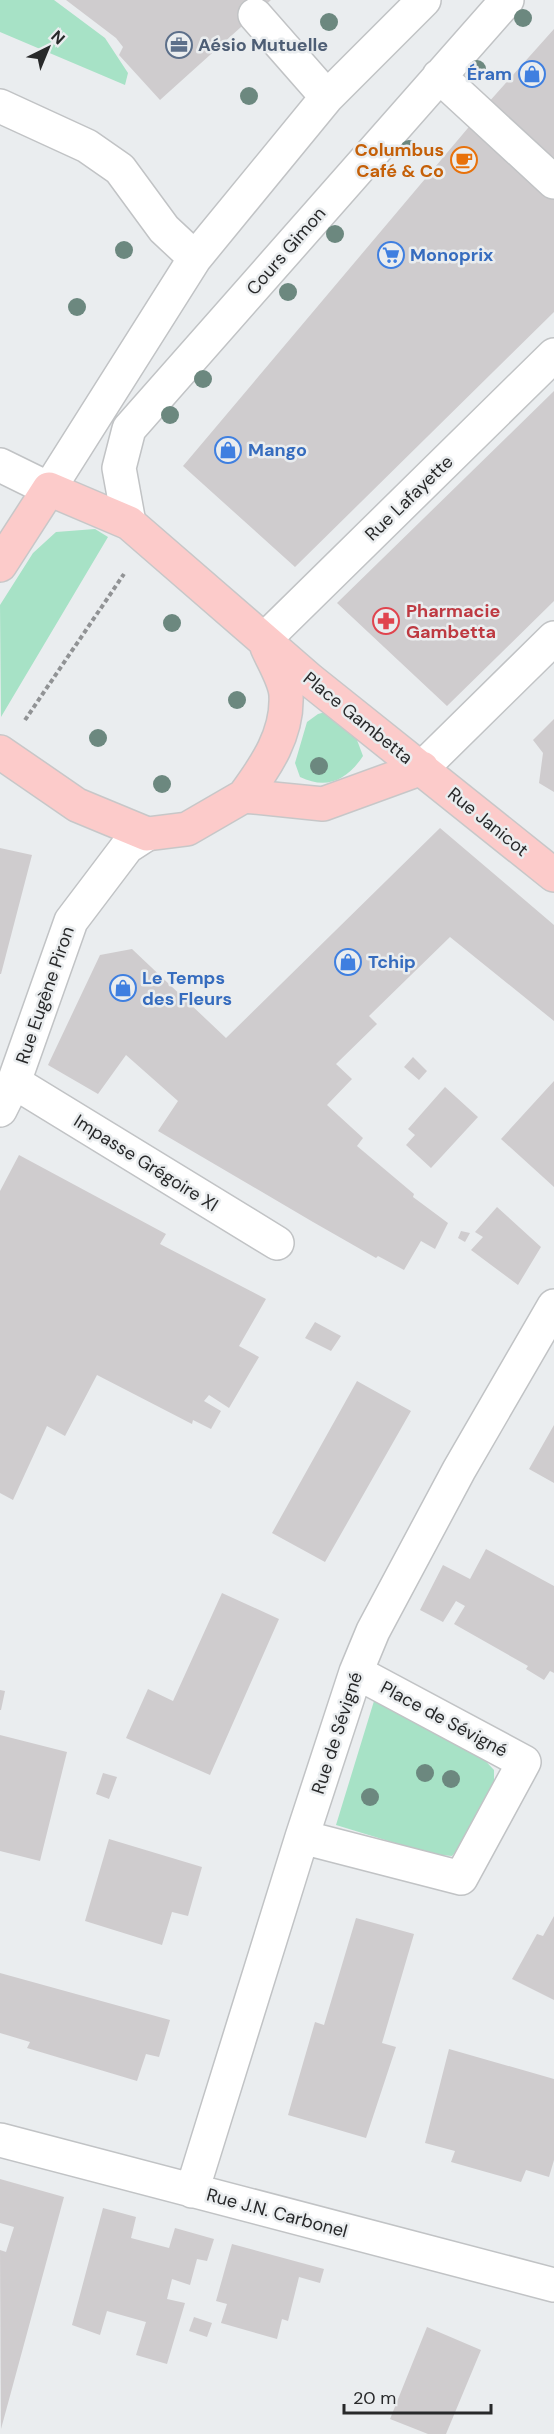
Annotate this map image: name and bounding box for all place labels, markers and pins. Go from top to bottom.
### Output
office icon: Aésio Mutuelle [164,30,194,60]
place label: Aésio Mutuelle [198,33,328,57]
shop icon: Éram [517,59,547,89]
place label: Éram [467,62,512,86]
place label: Columbus Café & Co [354,138,444,183]
cafe icon: Columbus Café & Co [449,145,479,175]
supermarket icon: Monoprix [376,240,406,270]
place label: Monoprix [410,243,493,267]
shop icon: Mango [213,435,243,465]
place label: Mango [248,438,307,462]
place label: Pharmacie Gambetta [406,599,500,644]
pharmacy icon: Pharmacie Gambetta [371,606,401,636]
shop icon: Tchip [333,947,363,977]
place label: Tchip [368,950,416,974]
place label: Le Temps des Fleurs [142,966,232,1011]
shop icon: Le Temps des Fleurs [108,973,138,1003]

